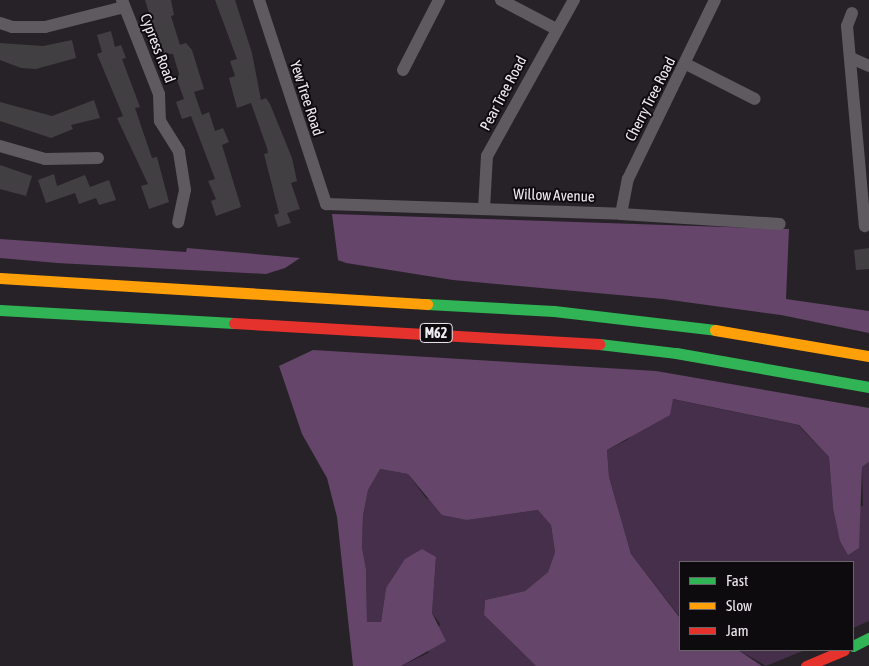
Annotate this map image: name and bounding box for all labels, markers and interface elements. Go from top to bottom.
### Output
street label: Cypress Road [137,11,179,85]
street label: Pear Tree Road [476,53,530,133]
street label: Cherry Tree Road [621,54,679,144]
street label: Yew Tree Road [286,58,328,138]
street label: Willow Avenue [513,185,595,205]
road number: M62 [418,322,454,344]
legend [679,561,854,651]
text: Fast [726,572,748,589]
text: Slow [726,597,752,614]
text: Jam [726,622,749,639]

